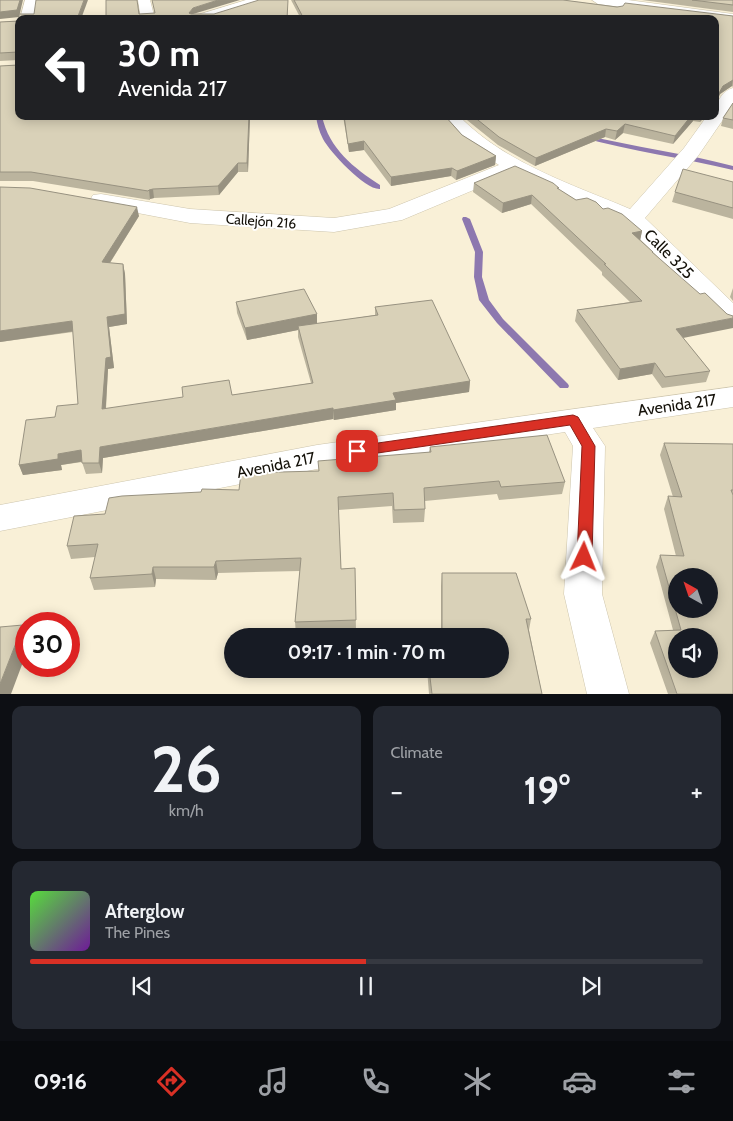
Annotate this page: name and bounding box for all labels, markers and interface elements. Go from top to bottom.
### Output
text: 30 m [118,32,200,75]
icon: left [35,35,100,100]
text: Avenida 217 [118,75,227,102]
street label: Callejón 216 [225,210,297,232]
street label: Calle 325 [640,225,698,283]
street label: Avenida 217 [636,390,718,420]
pin [336,430,378,472]
icon: arrive [343,437,371,465]
street label: Avenida 217 [235,448,317,482]
position arrow [557,530,609,582]
north arrow [668,568,718,618]
map controls [668,568,718,678]
speed limit sign: 30 [15,612,80,677]
button: sound [668,628,718,678]
text: 09:17 · 1 min · 70 m [288,641,445,664]
text: 26 [151,729,222,808]
text: Climate [391,743,443,762]
text: 19° [524,767,570,814]
text: − [391,774,403,808]
text: + [691,774,703,808]
text: km/h [169,801,204,820]
text: Afterglow [105,900,185,923]
text: The Pines [105,923,170,942]
icon: previous [128,972,156,1000]
icon: pause [352,972,380,1000]
icon: next [577,972,605,1000]
icon: directions [154,1064,189,1099]
icon: music [256,1064,291,1099]
icon: phone [358,1064,393,1099]
icon: climate [460,1064,495,1099]
icon: car [562,1064,597,1099]
icon: filters [664,1064,699,1099]
text: 09:16 [34,1068,87,1095]

